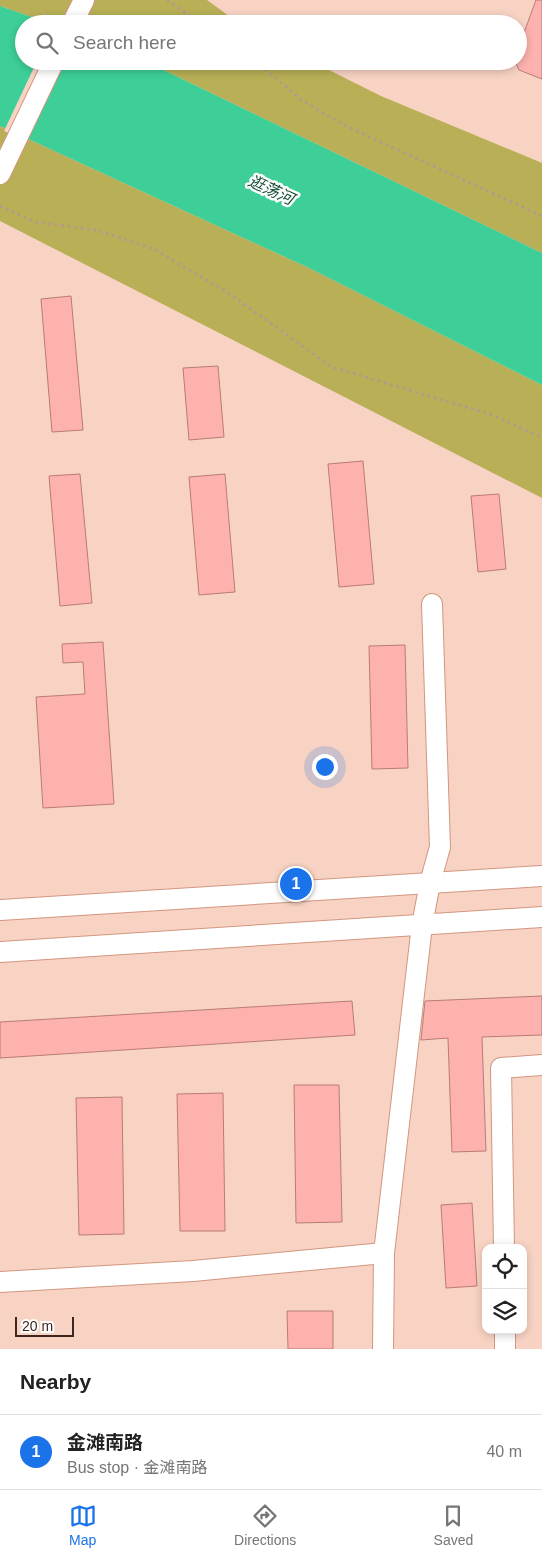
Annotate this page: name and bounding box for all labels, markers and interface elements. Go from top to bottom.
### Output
search box [15,15,527,70]
icon: search [33,29,61,57]
text: Search here [73,32,177,53]
water label: 逛荡河 [246,172,299,209]
your location [312,754,338,780]
pin: 1 [280,865,312,903]
map controls [482,1244,527,1334]
button: locate [482,1244,527,1289]
button: layers [482,1289,527,1334]
scale bar [15,1314,74,1337]
text: 20 m [22,1318,53,1334]
text: Nearby [20,1370,91,1393]
text: 金滩南路 [67,1432,143,1453]
text: 1 [32,1443,40,1460]
text: 40 m [486,1443,522,1460]
text: Bus stop · 金滩南路 [67,1459,207,1476]
tab: Map [69,1502,97,1548]
tab: Directions [234,1502,296,1548]
tab: Saved [434,1502,473,1548]

